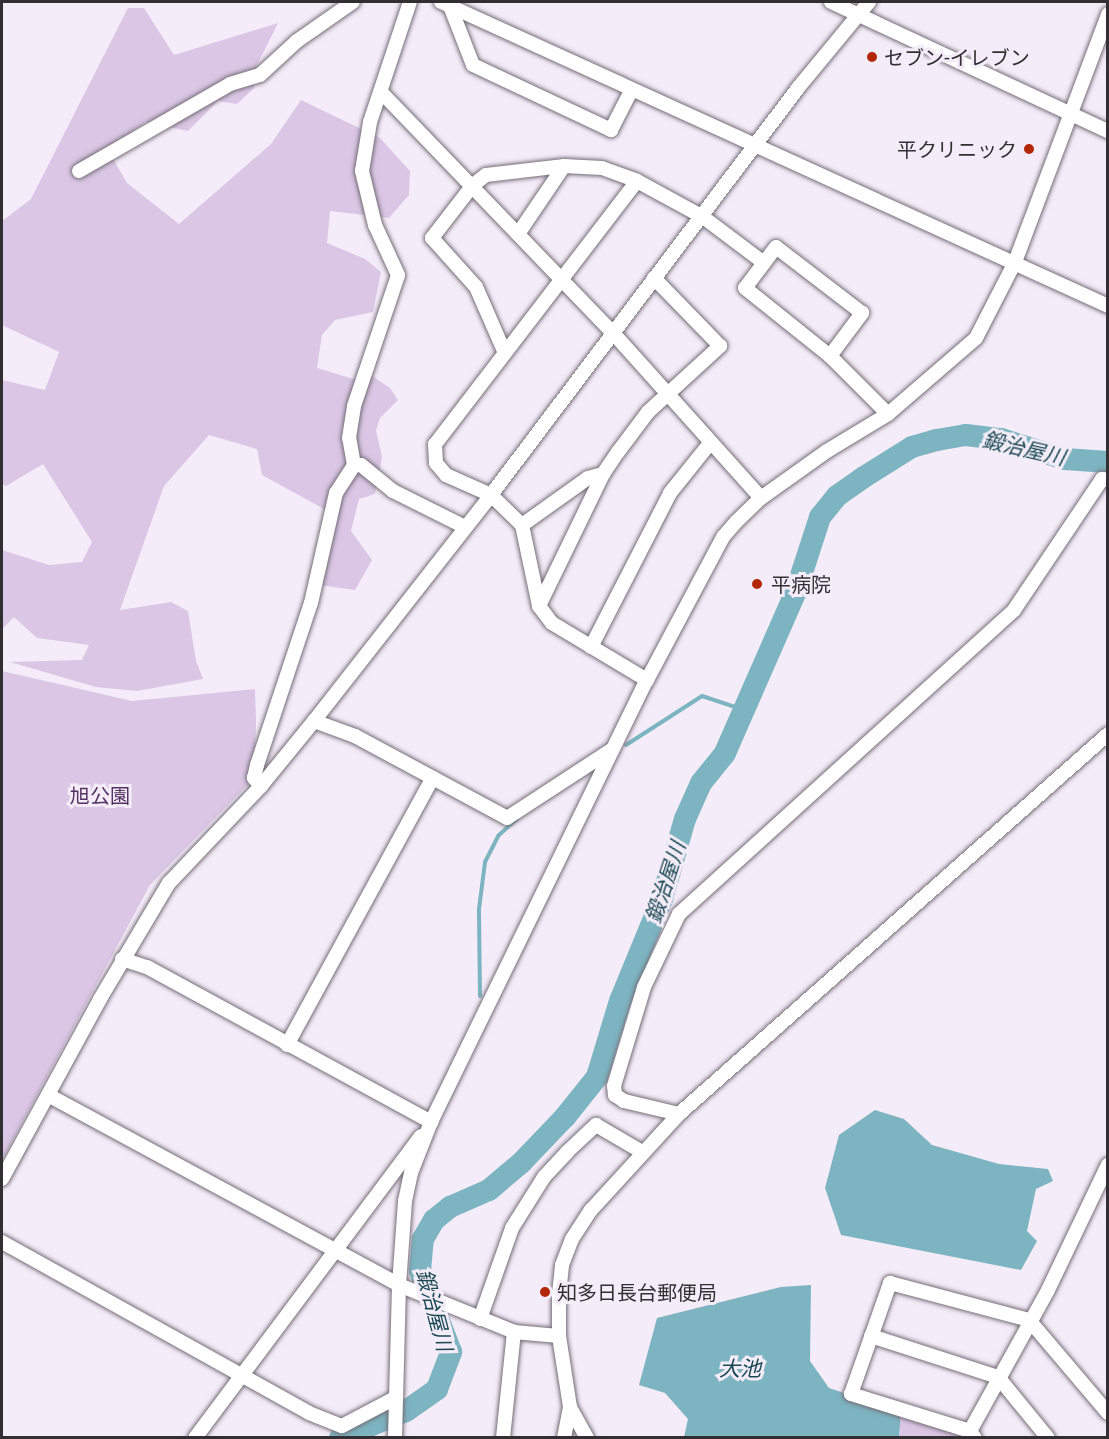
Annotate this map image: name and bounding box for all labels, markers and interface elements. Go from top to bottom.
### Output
place label: セブン-イレブン [884,45,1030,69]
marker: セブン-イレブン [865,50,879,64]
place label: 平クリニック [897,137,1017,161]
marker: 平クリニック [1022,142,1036,156]
water label: 鍛治屋川 [980,426,1068,470]
place label: 平病院 [771,572,831,596]
marker: 平病院 [748,575,766,593]
park label: 旭公園 [70,783,130,807]
water label: 鍛治屋川 [640,838,690,926]
water label: 鍛治屋川 [412,1266,458,1354]
place label: 知多日長台郵便局 [557,1280,717,1304]
marker: 知多日長台郵便局 [538,1285,552,1299]
water label: 大池 [719,1355,761,1381]

